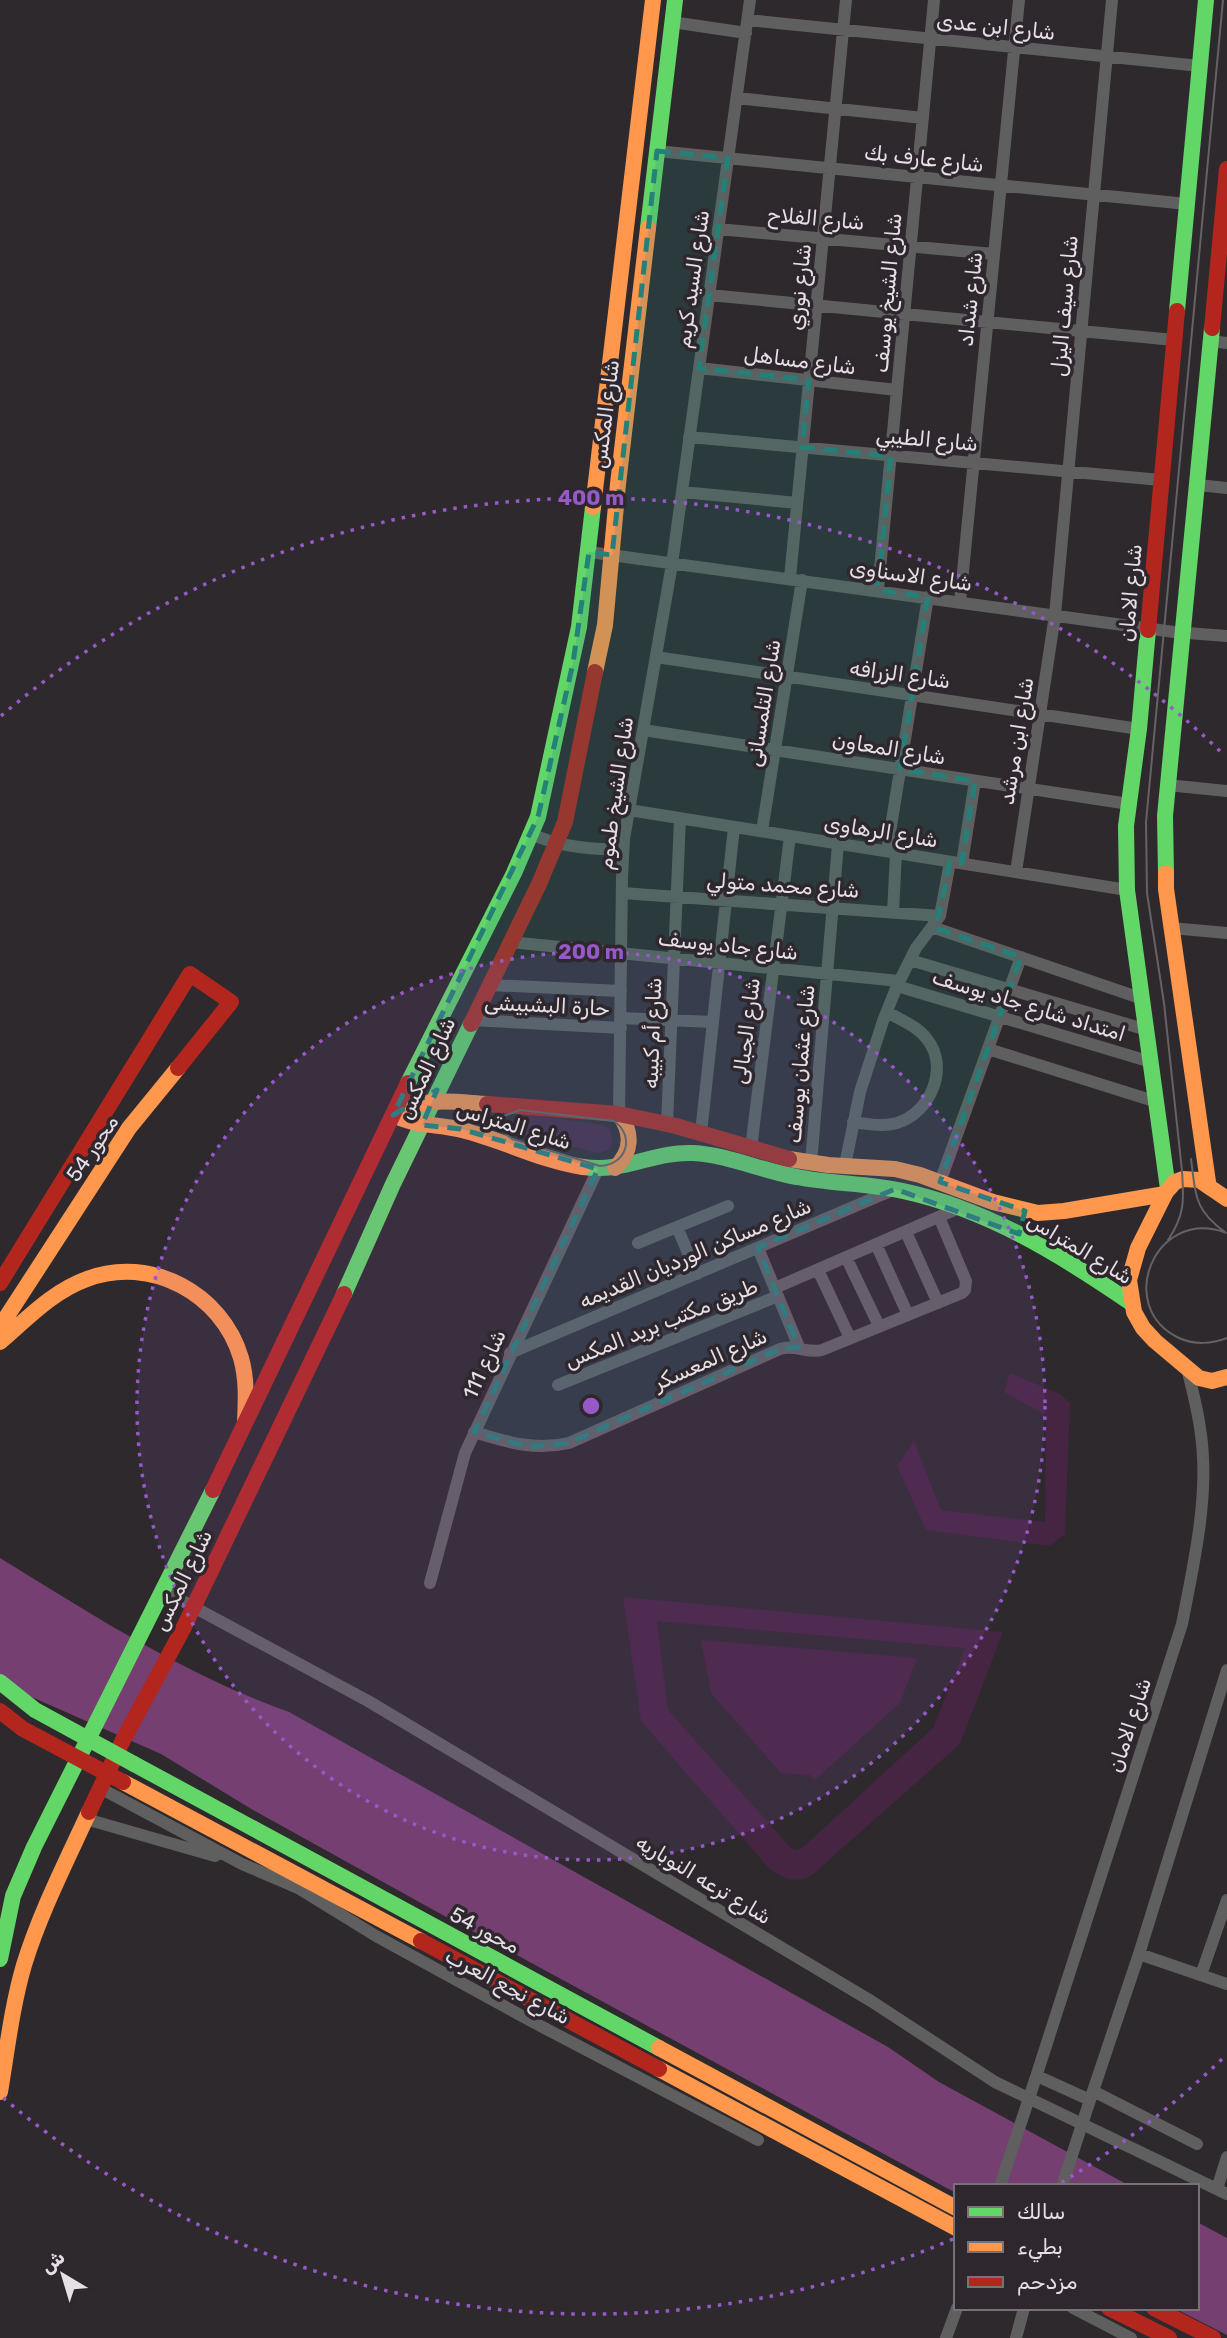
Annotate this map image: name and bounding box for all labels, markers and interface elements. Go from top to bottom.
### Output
street label: شارع ابن عدى [935,7,1057,47]
street label: شارع عارف بك [863,139,985,179]
street label: شارع الفلاح [766,201,866,237]
street label: شارع السيد كريم [670,208,716,350]
street label: شارع الشيخ يوسف [868,212,908,374]
street label: شارع سيف اليزل [1045,234,1085,378]
street label: شارع نوري [782,242,818,332]
street label: شارع شداد [953,251,989,348]
street label: شارع مساهل [742,341,857,381]
street label: شارع المكس [586,358,626,470]
street label: شارع الطيبي [875,422,979,460]
text: 400 m [558,485,624,510]
street label: شارع الامان [1113,543,1149,643]
street label: شارع الاسناوى [848,554,974,598]
street label: شارع التلمسانى [741,637,787,769]
street label: شارع الزرافه [848,655,952,695]
street label: شارع ابن مرشد [994,676,1040,807]
street label: شارع الشيخ طموم [592,715,640,871]
street label: شارع المعاون [830,727,948,771]
street label: شارع الرهاوى [822,810,940,854]
street label: شارع محمد متولي [705,867,860,907]
street label: شارع جاد يوسف [656,925,799,967]
text: 200 m [558,939,624,964]
street label: امتداد شارع جاد يوسف [929,964,1129,1048]
street label: شارع الجبالى [727,976,767,1086]
street label: شارع أم كبيبه [638,977,668,1089]
street label: شارع عثمان يوسف [781,984,821,1145]
street label: حارة البشبيشى [483,989,611,1021]
street label: شارع المكس [392,1013,462,1124]
street label: شارع المتراس [453,1096,574,1156]
street label: محور 54 [61,1110,123,1186]
street label: شارع مساكن الورديان القديمه [575,1193,816,1315]
street label: شارع المتراس [1022,1207,1137,1291]
street label: طريق مكتب بريد المكس [561,1273,761,1373]
street label: شارع المعسكر [647,1323,772,1398]
street label: شارع 111 [457,1325,513,1404]
centre of rings [579,1394,603,1418]
street label: شارع المكس [147,1525,219,1636]
street label: شارع الامان [1102,1674,1158,1776]
street label: شارع ترعه النوباريه [631,1829,776,1931]
street label: محور 54 [446,1901,524,1959]
street label: شارع نجع العرب [440,1943,575,2032]
legend [954,2184,1199,2310]
text: سالك [1017,2199,1065,2224]
text: بطيء [1017,2234,1063,2263]
north arrow [28,2240,98,2310]
text: ش [36,2246,69,2278]
text: مزدحم [1017,2269,1077,2296]

